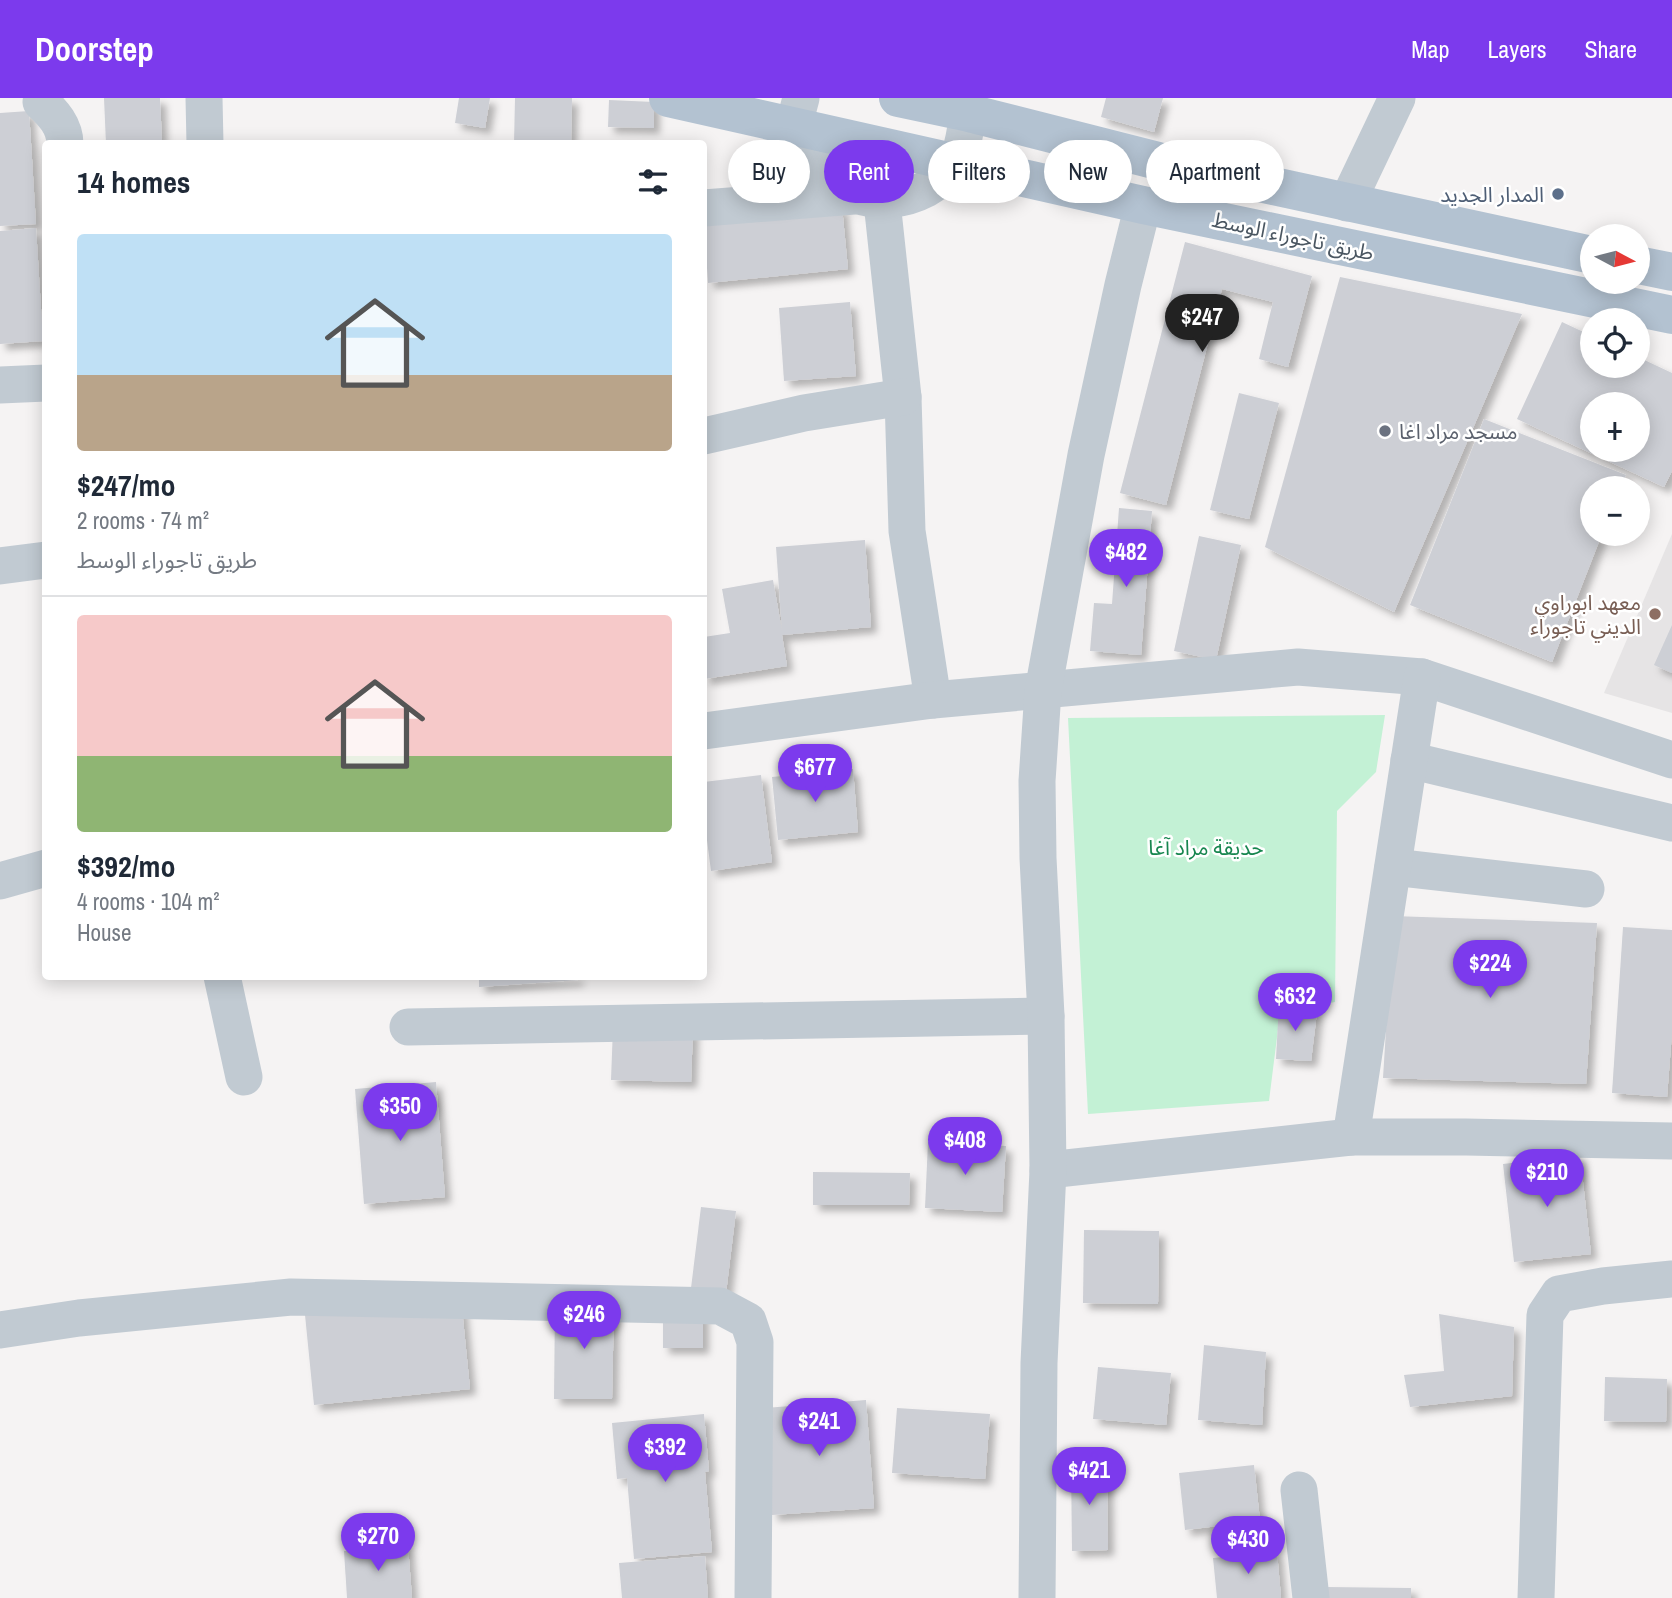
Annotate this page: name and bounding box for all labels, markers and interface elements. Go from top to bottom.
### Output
text: Doorstep [35,27,154,71]
text: Map [1411,33,1449,65]
text: Layers [1487,33,1546,65]
text: Share [1584,33,1637,65]
chip: Buy [728,140,810,203]
chip: Rent [824,140,914,203]
chip: Filters [928,140,1030,203]
chip: New [1044,140,1132,203]
chip: Apartment [1146,140,1284,203]
text: 14 homes [77,162,191,202]
icon: filters [634,163,672,201]
place label: المدار الجديد [1440,180,1544,209]
marker: المدار الجديد [1550,186,1566,202]
street label: طريق تاجوراء الوسط [1210,205,1376,267]
north arrow [1580,224,1650,294]
map controls [1580,224,1650,546]
icon: home [312,280,438,406]
pin: $247 [1161,294,1243,354]
text: $247 [1181,301,1223,332]
button: locate [1580,308,1650,378]
button: + [1580,392,1650,462]
place label: مسجد مراد اغا [1399,417,1518,446]
marker: مسجد مراد اغا [1377,423,1393,439]
text: $247/mo [77,465,175,505]
button: − [1580,476,1650,546]
text: 2 rooms · 74 m² [77,505,209,536]
pin: $482 [1085,530,1167,589]
text: $482 [1105,536,1147,567]
text: طريق تاجوراء الوسط [77,544,257,575]
place label: معهد ابوراوي الديني تاجوراء [1530,588,1641,642]
marker: معهد ابوراوي الديني تاجوراء [1647,606,1663,622]
icon: home [312,661,438,787]
pin: $677 [774,744,856,804]
text: $677 [794,751,836,782]
park label: حديقة مراد آغا [1148,833,1264,862]
text: $392/mo [77,846,175,886]
text: 4 rooms · 104 m² [77,886,220,917]
text: House [77,917,132,948]
pin: $224 [1449,940,1531,1000]
text: $224 [1469,947,1511,978]
pin: $632 [1254,974,1336,1033]
text: $632 [1274,980,1316,1011]
pin: $350 [359,1084,441,1143]
text: $350 [379,1090,421,1121]
pin: $408 [924,1118,1006,1177]
text: $408 [944,1124,986,1155]
pin: $210 [1506,1150,1588,1209]
text: $210 [1526,1156,1568,1187]
pin: $246 [543,1292,625,1351]
text: $246 [563,1298,605,1329]
pin: $241 [778,1398,860,1458]
text: $241 [798,1405,840,1436]
pin: $392 [624,1424,706,1484]
text: $392 [644,1431,686,1462]
pin: $421 [1048,1448,1130,1507]
text: $421 [1068,1454,1110,1485]
pin: $270 [337,1514,419,1573]
pin: $430 [1207,1516,1289,1576]
text: $270 [357,1520,399,1551]
text: $430 [1227,1523,1269,1554]

